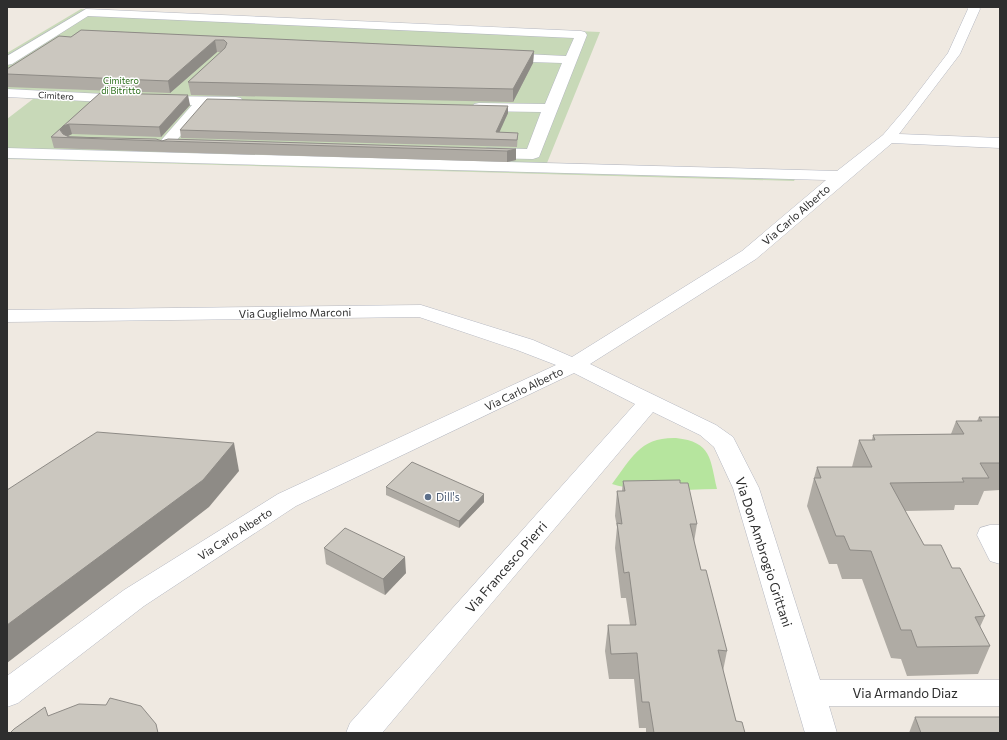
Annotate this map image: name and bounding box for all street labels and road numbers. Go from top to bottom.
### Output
street label: Cimitero [38,89,74,102]
street label: Via Carlo Alberto [759,181,833,248]
street label: Via Guglielmo Marconi [239,305,351,320]
street label: Via Carlo Alberto [483,364,565,413]
street label: Via Don Ambrogio Grittani [732,475,796,629]
street label: Via Carlo Alberto [195,505,274,562]
street label: Via Francesco Pierri [462,518,550,616]
street label: Via Armando Diaz [852,685,958,701]

